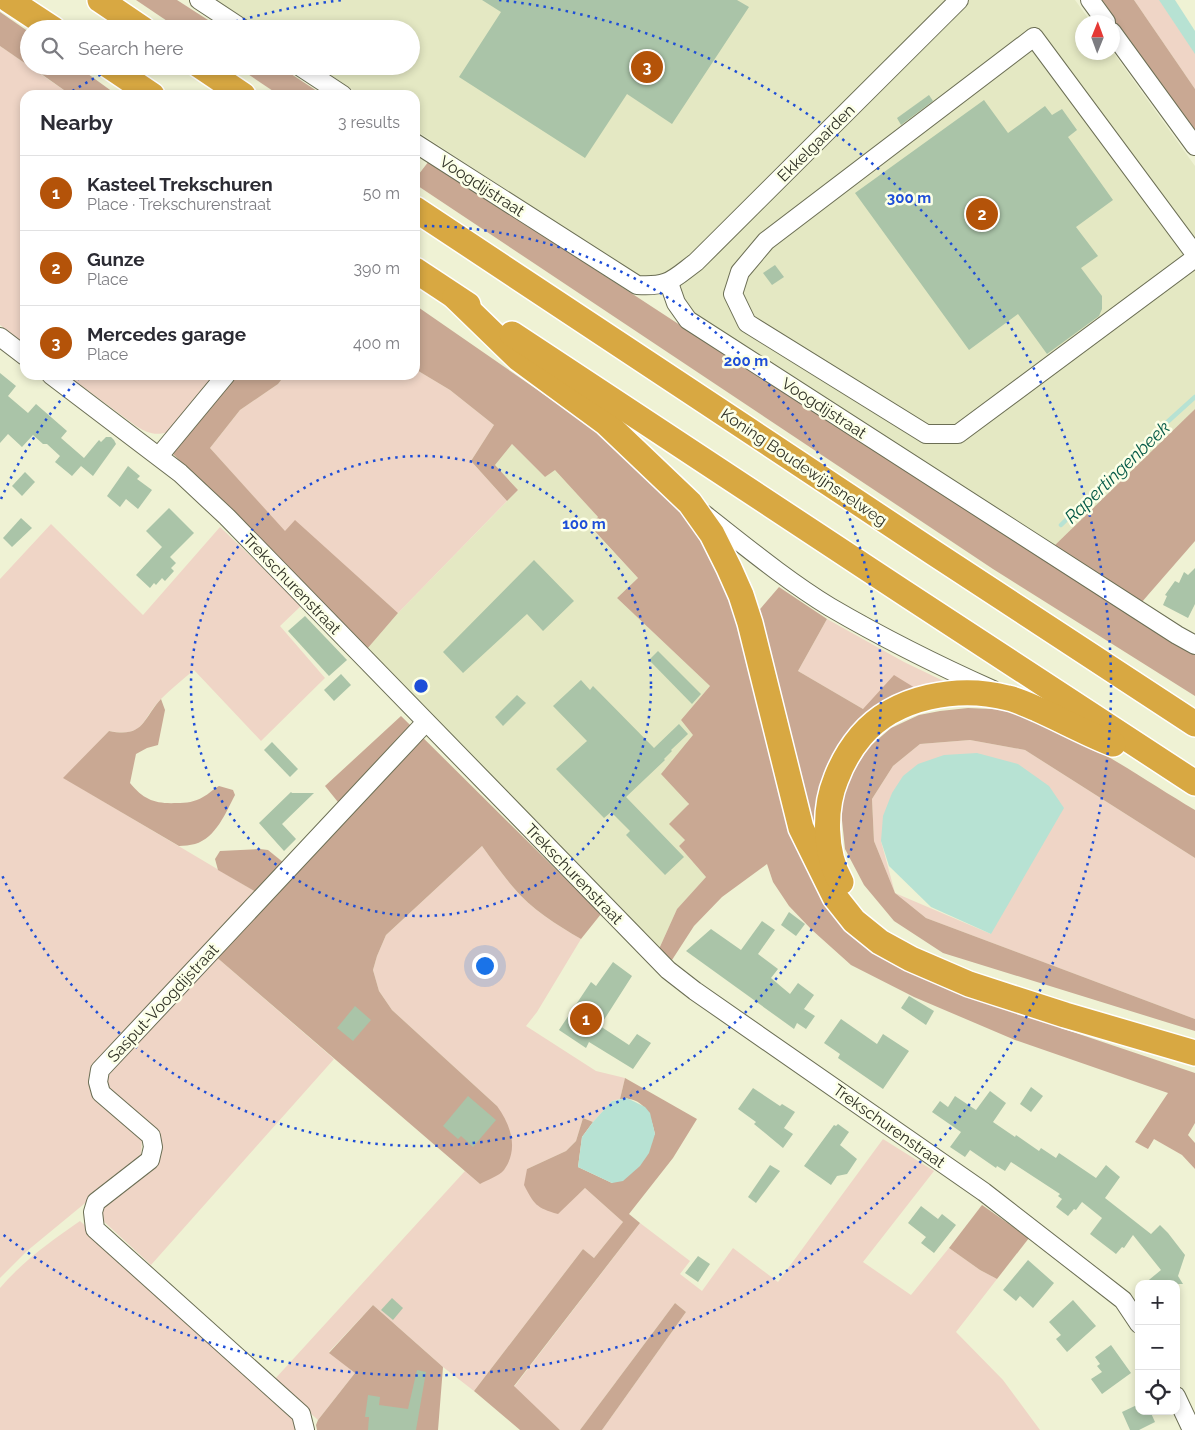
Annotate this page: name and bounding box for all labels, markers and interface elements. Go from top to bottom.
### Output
north arrow [1075,15,1120,60]
search box [20,20,420,75]
icon: search [38,34,66,62]
text: Search here [78,37,184,59]
pin: 3 [631,48,663,86]
street label: Ekkelgaarden [773,100,859,186]
text: Nearby [40,110,113,135]
text: 3 results [338,113,400,132]
street label: Voogdijstraat [436,152,528,221]
text: Kasteel Trekschuren [87,173,273,195]
text: 1 [52,184,60,203]
text: 50 m [363,184,400,203]
text: 300 m [887,189,931,207]
text: Place · Trekschurenstraat [87,195,271,214]
pin: 2 [966,195,998,233]
text: Gunze [87,248,145,270]
text: 2 [51,259,61,278]
text: 390 m [354,259,400,278]
text: Place [87,270,128,289]
text: Mercedes garage [87,323,246,345]
text: 3 [52,334,60,353]
text: 400 m [353,334,400,353]
text: Place [87,345,128,364]
text: 200 m [724,352,768,370]
street label: Voogdijstraat [778,374,870,443]
street label: Koning Boudewijnsnelweg [717,404,891,530]
water label: Rapertingenbeek [1060,416,1174,527]
text: 100 m [562,515,606,533]
street label: Trekschurenstraat [239,530,345,639]
centre of rings [412,677,430,695]
street label: Trekschurenstraat [521,820,627,929]
street label: Sasput-Voogdijstraat [103,940,223,1066]
your location [472,953,498,979]
pin: 1 [570,1000,602,1038]
street label: Trekschurenstraat [829,1080,949,1172]
map controls [1135,1280,1180,1415]
button: + [1135,1280,1180,1325]
button: − [1135,1325,1180,1370]
button: locate [1135,1370,1180,1415]

